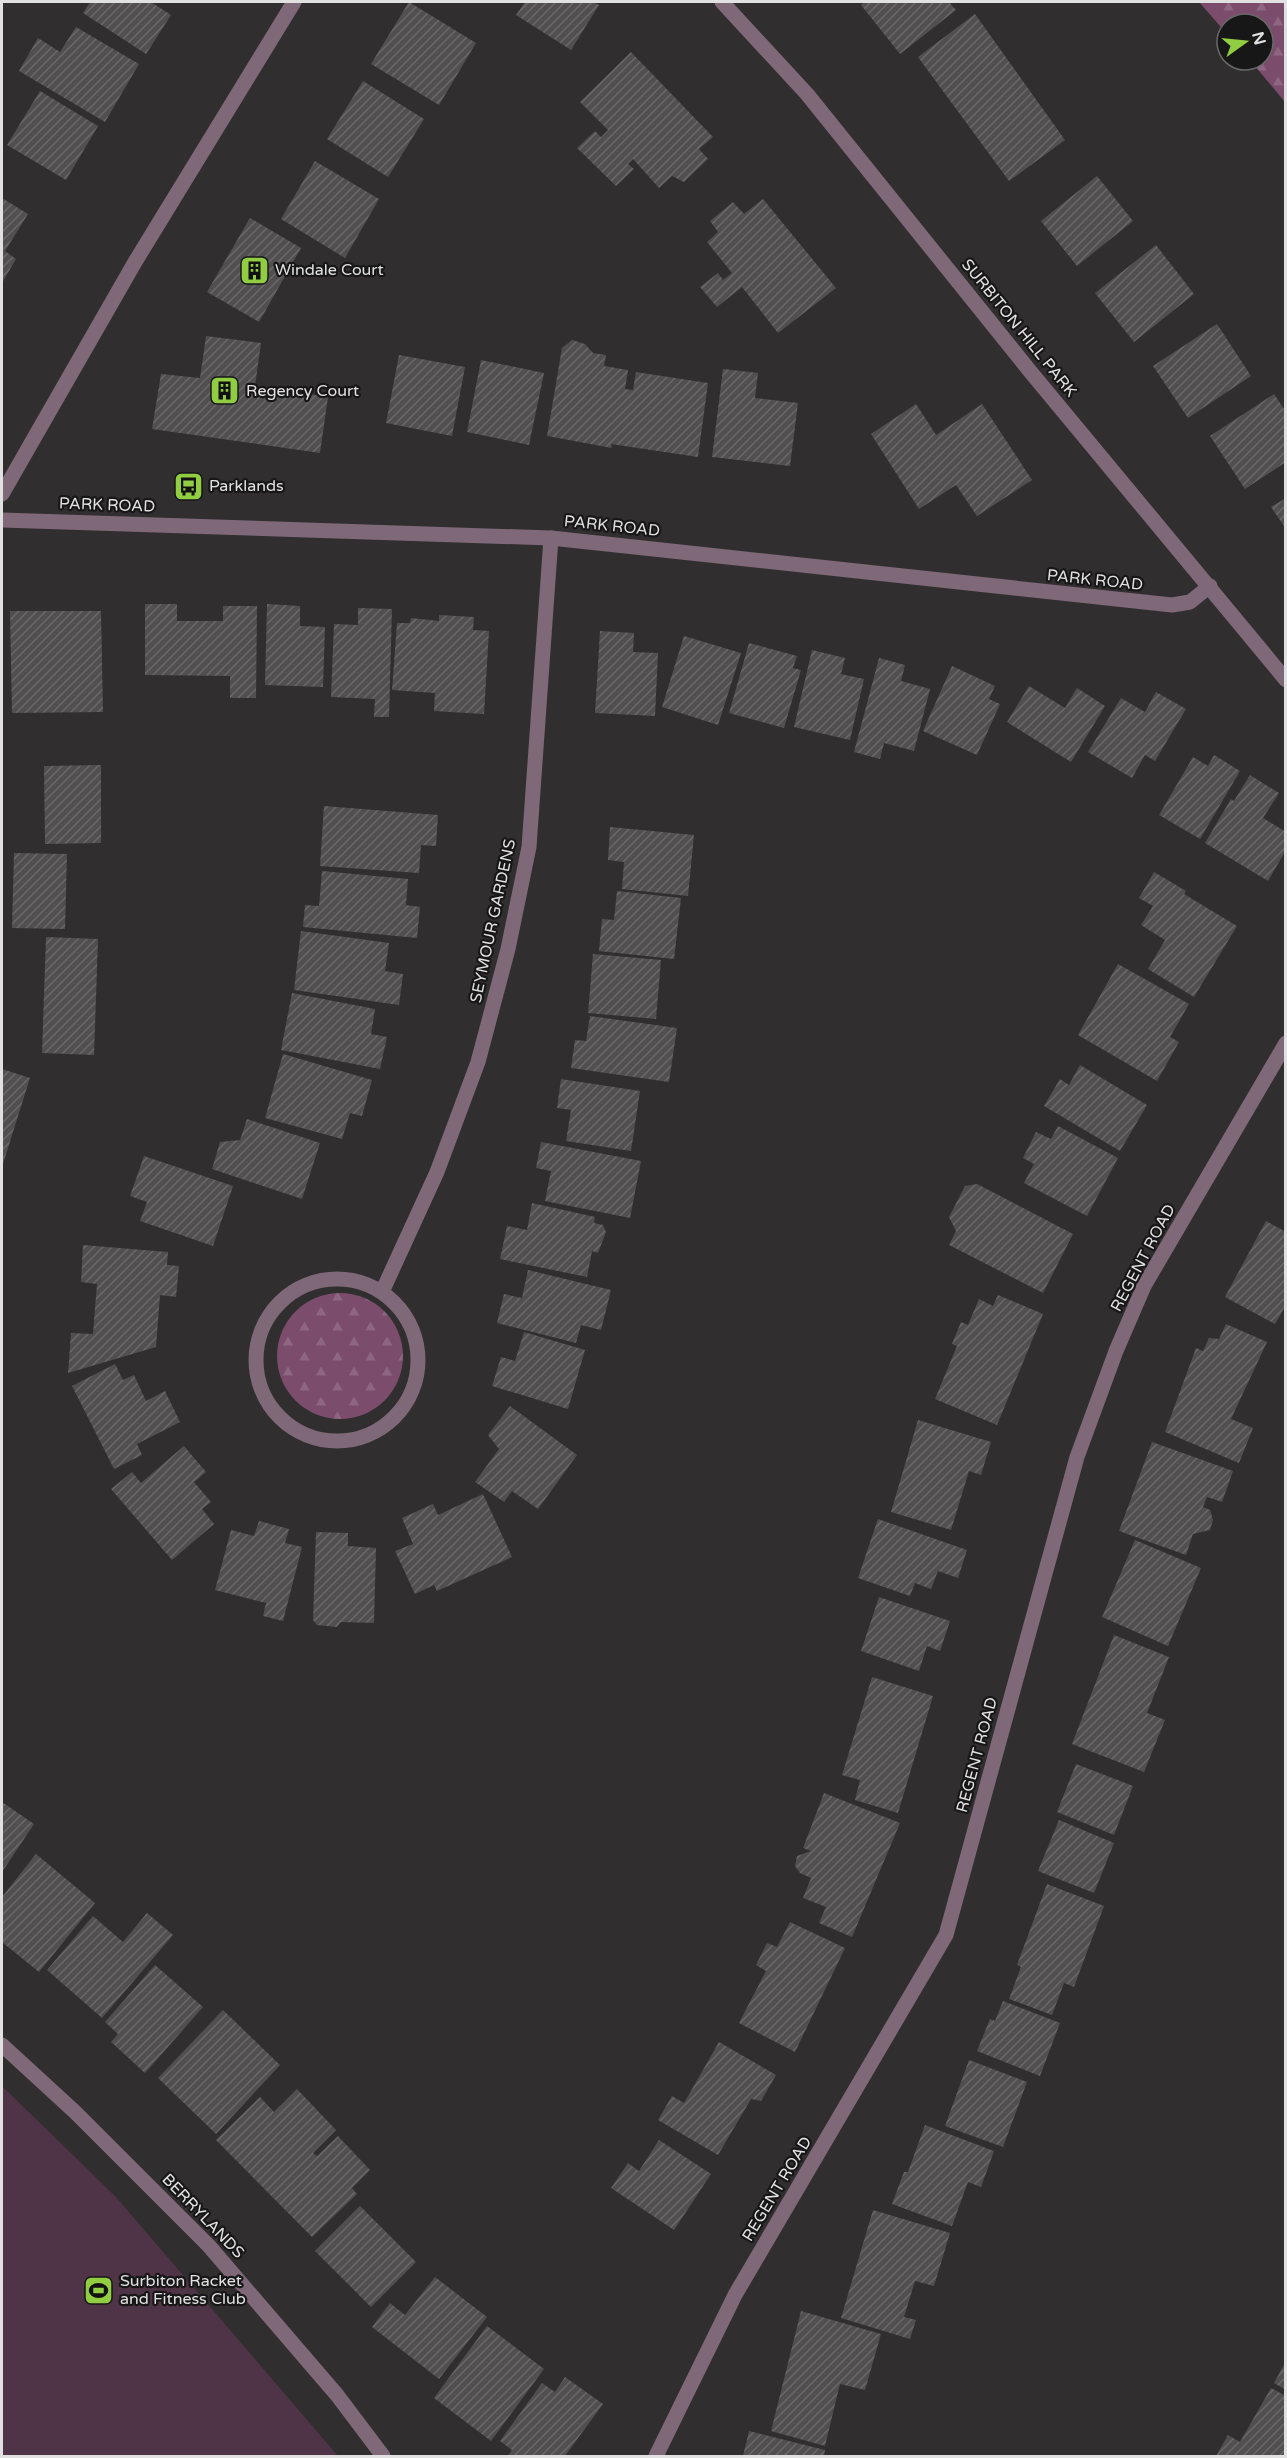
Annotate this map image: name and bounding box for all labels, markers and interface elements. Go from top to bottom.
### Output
north arrow [1215,12,1275,72]
text: N [1247,30,1270,47]
building icon: Windale Court [238,254,270,286]
street label: SURBITON HILL PARK [957,255,1081,401]
place label: Windale Court [275,260,384,280]
building icon: Regency Court [209,375,241,407]
place label: Regency Court [246,381,359,401]
bus stop icon: Parklands [172,470,204,502]
place label: Parklands [209,476,284,496]
street label: PARK ROAD [59,493,155,517]
street label: PARK ROAD [563,511,661,541]
street label: PARK ROAD [1046,565,1144,595]
street label: SEYMOUR GARDENS [466,837,520,1005]
street label: REGENT ROAD [1106,1201,1180,1315]
street label: REGENT ROAD [952,1695,1002,1815]
street label: REGENT ROAD [738,2133,816,2245]
street label: BERRYLANDS [158,2170,248,2263]
place label: Surbiton Racket and Fitness Club [120,2271,246,2309]
sports icon: Surbiton Racket and Fitness Club [83,2274,115,2306]

